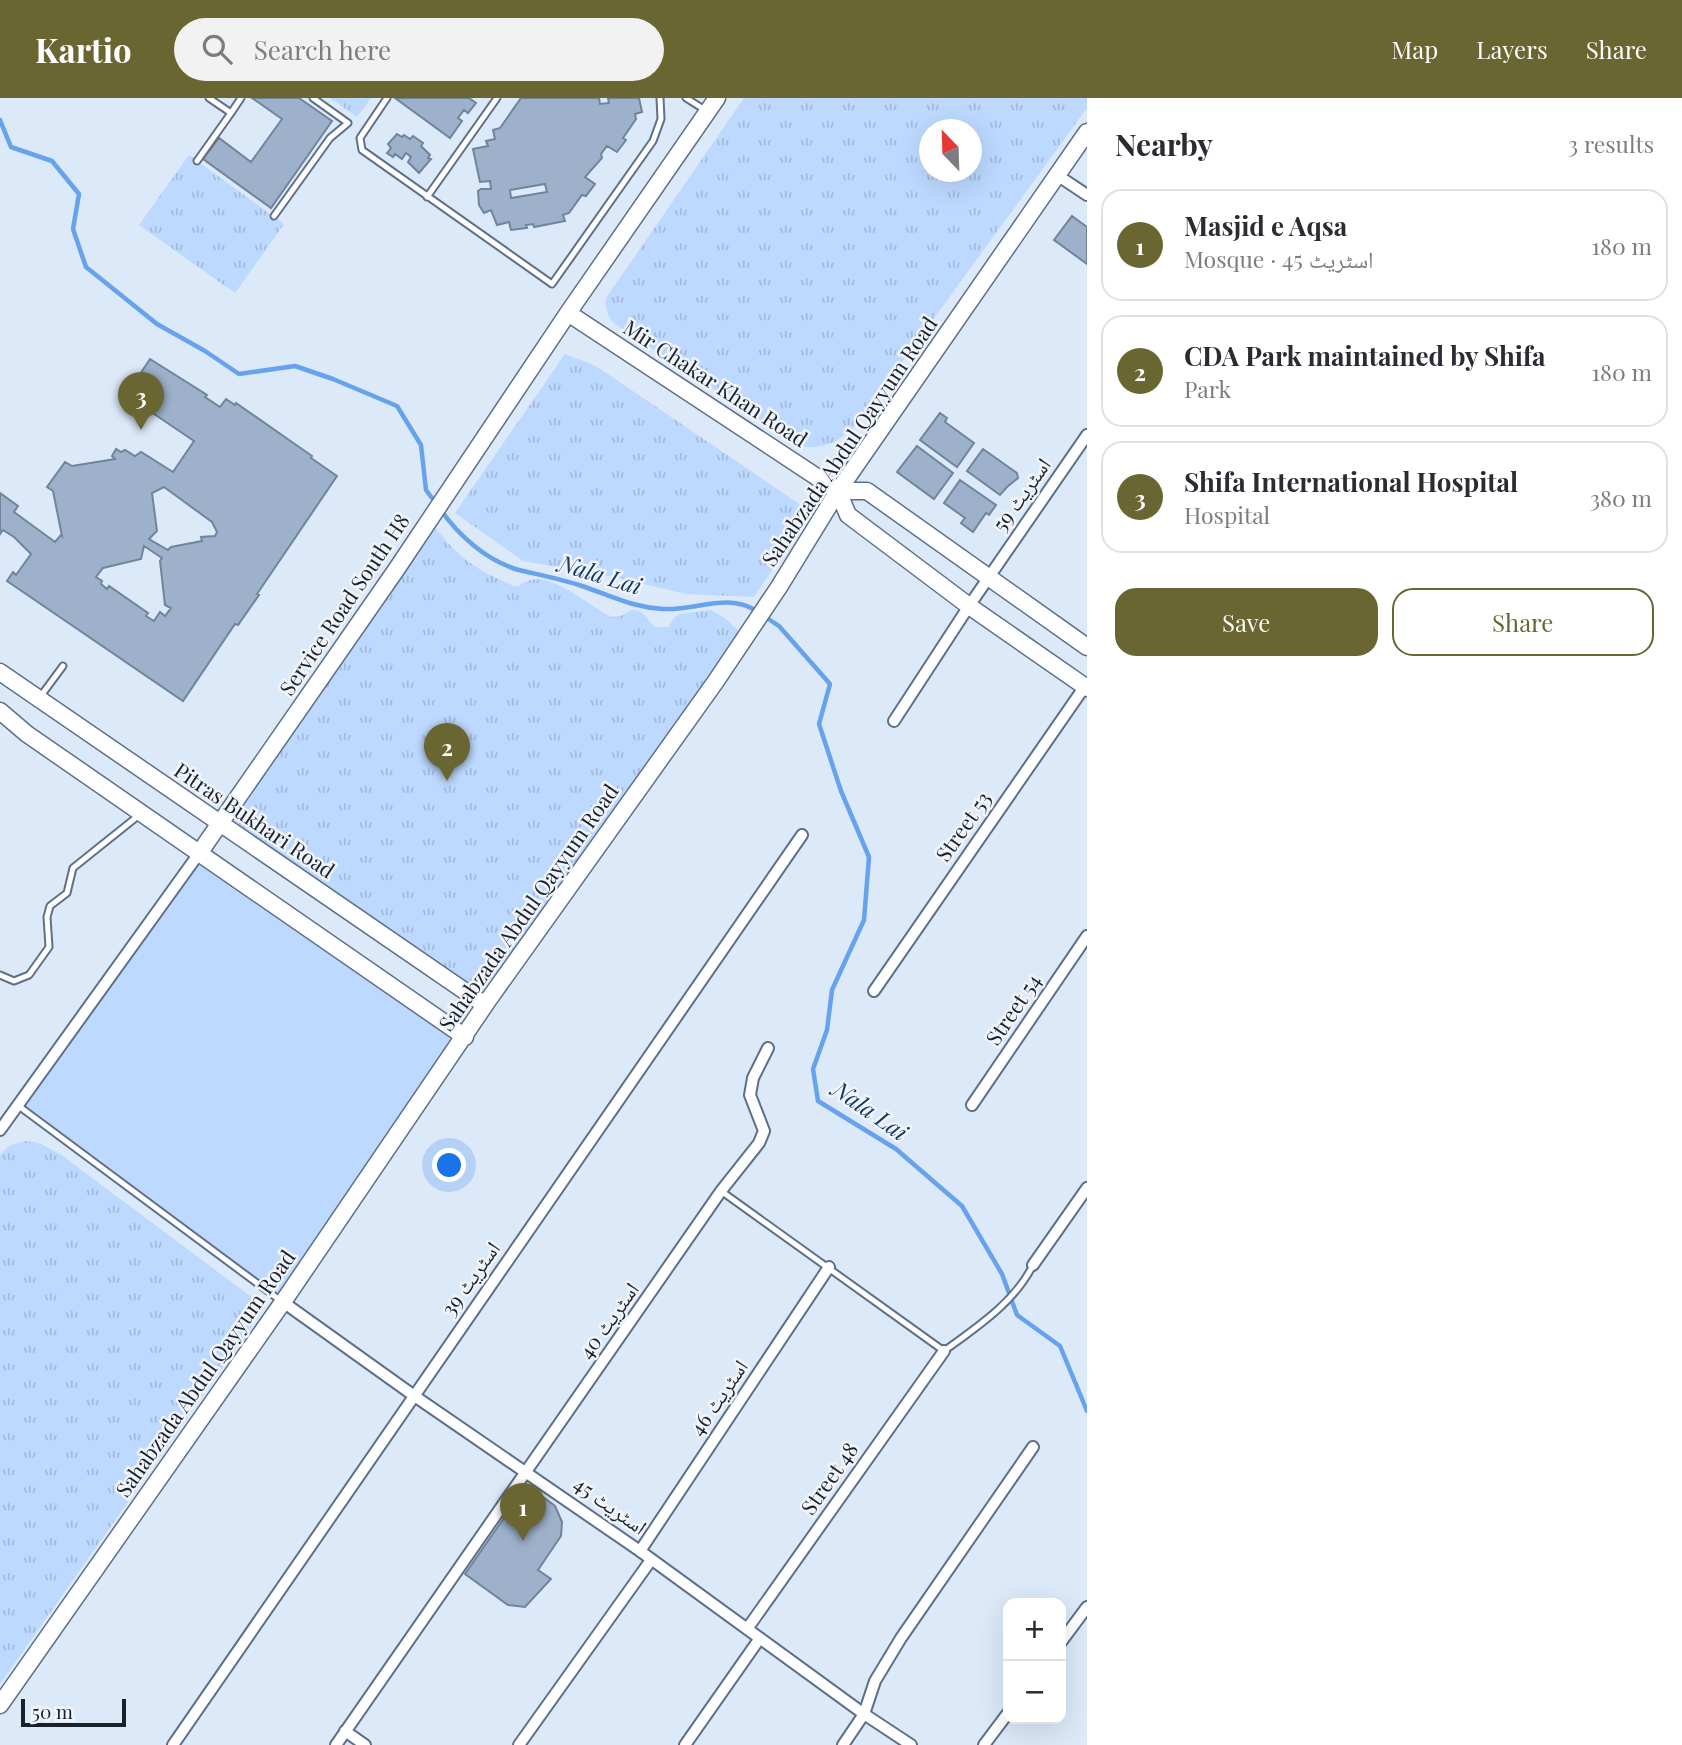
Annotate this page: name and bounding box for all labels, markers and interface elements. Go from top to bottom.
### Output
search box [174,18,664,81]
text: Kartio [35,27,132,71]
icon: search [198,30,236,68]
text: Search here [254,32,391,67]
text: Map [1392,33,1438,65]
text: Layers [1476,33,1548,65]
text: Share [1586,33,1647,65]
north arrow [919,119,982,182]
text: Nearby [1115,124,1213,164]
text: 3 results [1568,128,1654,159]
text: Masjid e Aqsa [1184,208,1347,243]
text: 1 [1136,230,1144,261]
text: 180 m [1592,230,1652,261]
text: Mosque · اسٹریٹ 45 [1184,243,1374,274]
street label: Sahabzada Abdul Qayyum Road [754,311,943,571]
street label: Mir Chakar Khan Road [619,312,813,452]
text: CDA Park maintained by Shifa [1184,338,1546,373]
text: 2 [1134,356,1146,387]
text: 180 m [1592,356,1652,387]
pin: 3 [118,372,164,430]
text: Park [1184,373,1231,404]
street label: اسٹریٹ 59 [985,451,1056,536]
text: Shifa International Hospital [1184,464,1518,499]
text: 3 [1134,482,1146,513]
text: 380 m [1590,482,1652,513]
text: Hospital [1184,499,1270,530]
street label: Service Road South H8 [272,507,415,700]
water label: Nala Lai [553,546,647,601]
button: Save [1115,588,1378,656]
button: Share [1392,588,1654,656]
pin: 2 [424,723,470,781]
street label: Pitras Bukhari Road [169,755,341,883]
street label: Sahabzada Abdul Qayyum Road [431,778,624,1036]
street label: Street 53 [928,785,997,866]
street label: Street 54 [978,968,1046,1050]
water label: Nala Lai [826,1072,915,1147]
your location [432,1148,466,1182]
street label: اسٹریٹ 39 [434,1235,505,1321]
street label: Sahabzada Abdul Qayyum Road [108,1244,301,1502]
street label: اسٹریٹ 40 [571,1276,644,1364]
street label: اسٹریٹ 46 [682,1354,753,1440]
street label: Street 48 [793,1436,863,1520]
street label: اسٹریٹ 45 [569,1469,653,1540]
pin: 1 [500,1483,546,1541]
map controls [1003,1598,1066,1724]
button: + [1003,1598,1066,1661]
button: − [1003,1661,1066,1724]
scale bar [21,1696,126,1728]
text: 50 m [32,1698,73,1724]

